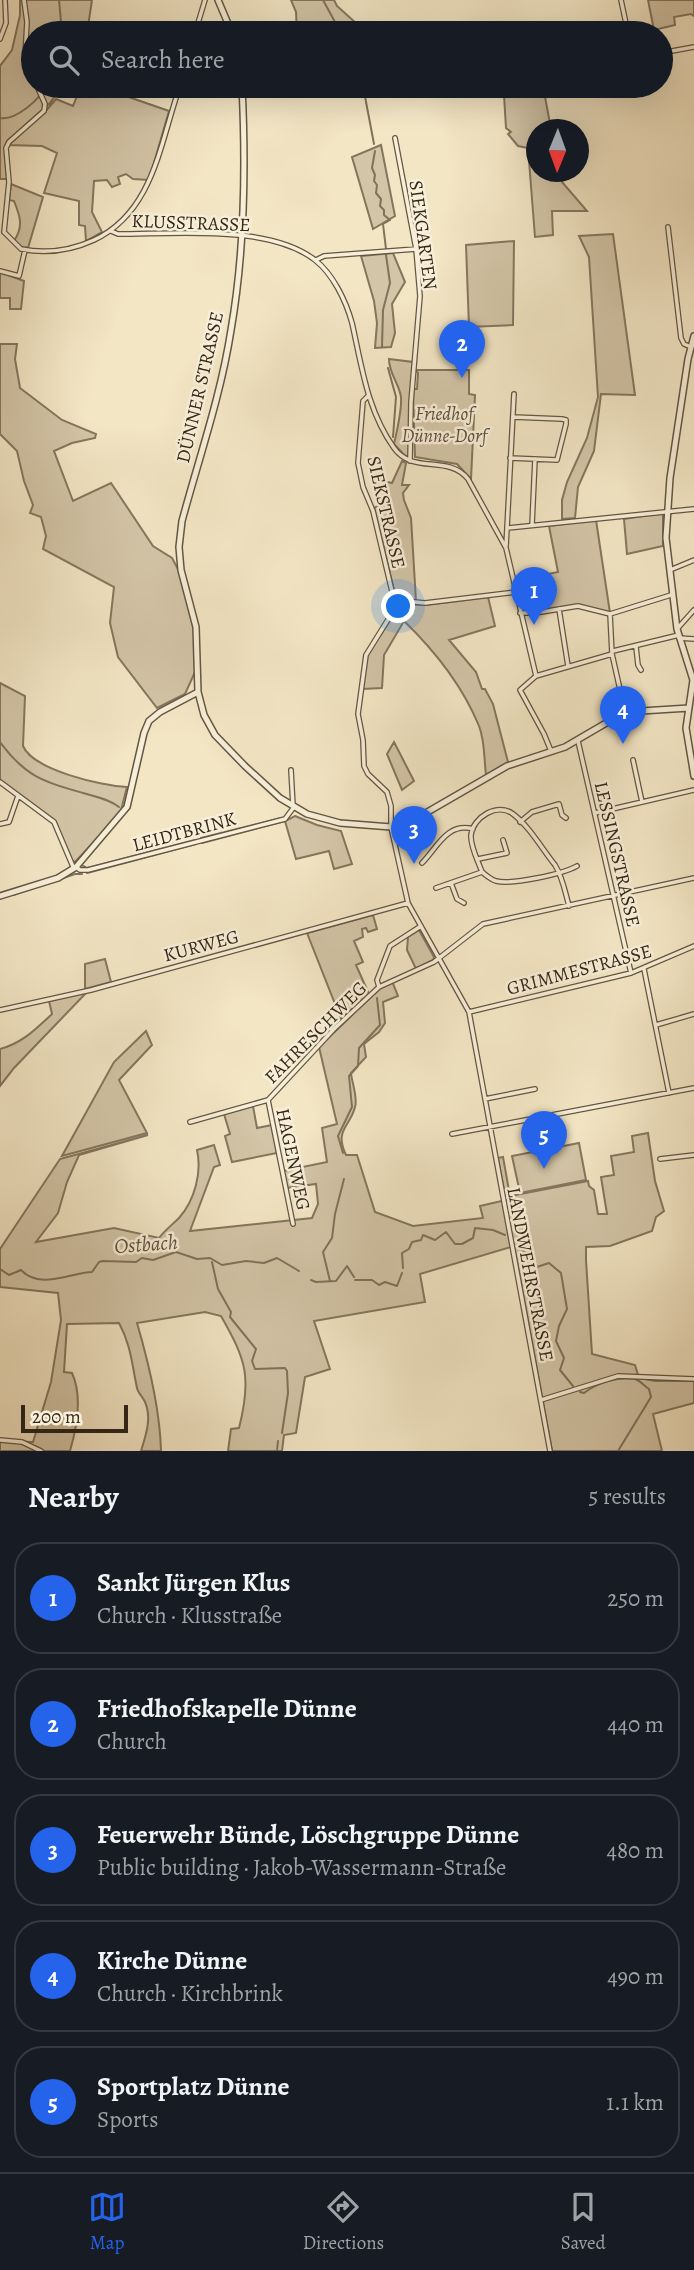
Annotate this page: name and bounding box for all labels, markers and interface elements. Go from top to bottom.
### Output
search box [21,21,673,98]
icon: search [45,41,83,79]
text: Search here [101,42,225,77]
north arrow [526,119,589,182]
street label: SIEKGARTEN [402,179,444,292]
street label: KLUSSTRASSE [131,208,251,238]
street label: DÜNNER STRASSE [170,309,230,466]
pin: 2 [439,320,485,378]
park label: Friedhof Dünne-Dorf [401,401,491,449]
street label: SIEKSTRASSE [360,453,412,571]
pin: 1 [511,567,557,625]
your location [381,589,415,623]
pin: 4 [600,686,646,744]
street label: LESSINGSTRASSE [588,779,646,929]
street label: LEIDTBRINK [130,806,239,858]
pin: 3 [391,806,437,864]
street label: KURWEG [161,923,242,969]
street label: GRIMMESTRASSE [504,938,655,1002]
street label: FAHRESCHWEG [259,976,373,1090]
street label: HAGENWEG [270,1106,317,1213]
pin: 5 [521,1111,567,1169]
street label: LANDWEHRSTRASSE [500,1185,560,1364]
water label: Ostbach [113,1228,179,1260]
scale bar [21,1402,128,1434]
text: 200 m [32,1404,81,1430]
text: Nearby [28,1477,119,1517]
text: 5 results [589,1481,666,1512]
text: Sankt Jürgen Klus [97,1565,290,1600]
text: 1 [49,1583,57,1614]
text: 250 m [607,1583,664,1614]
text: Church · Klusstraße [97,1600,282,1631]
text: Friedhofskapelle Dünne [97,1691,357,1726]
text: 2 [47,1709,59,1740]
text: 440 m [607,1709,664,1740]
text: Church [97,1726,167,1757]
text: Feuerwehr Bünde, Löschgruppe Dünne [97,1817,519,1852]
text: 3 [48,1835,58,1866]
text: 480 m [606,1835,664,1866]
text: Public building · Jakob-Wassermann-Straße [97,1852,506,1883]
text: Kirche Dünne [97,1943,247,1978]
text: 4 [48,1961,58,1992]
text: 490 m [607,1961,664,1992]
text: Church · Kirchbrink [97,1978,283,2009]
text: Sportplatz Dünne [97,2069,290,2104]
text: 5 [48,2087,58,2118]
text: 1.1 km [606,2087,664,2118]
text: Sports [97,2104,158,2135]
tab: Map [88,2188,126,2256]
tab: Directions [303,2188,384,2256]
tab: Saved [561,2188,606,2256]

